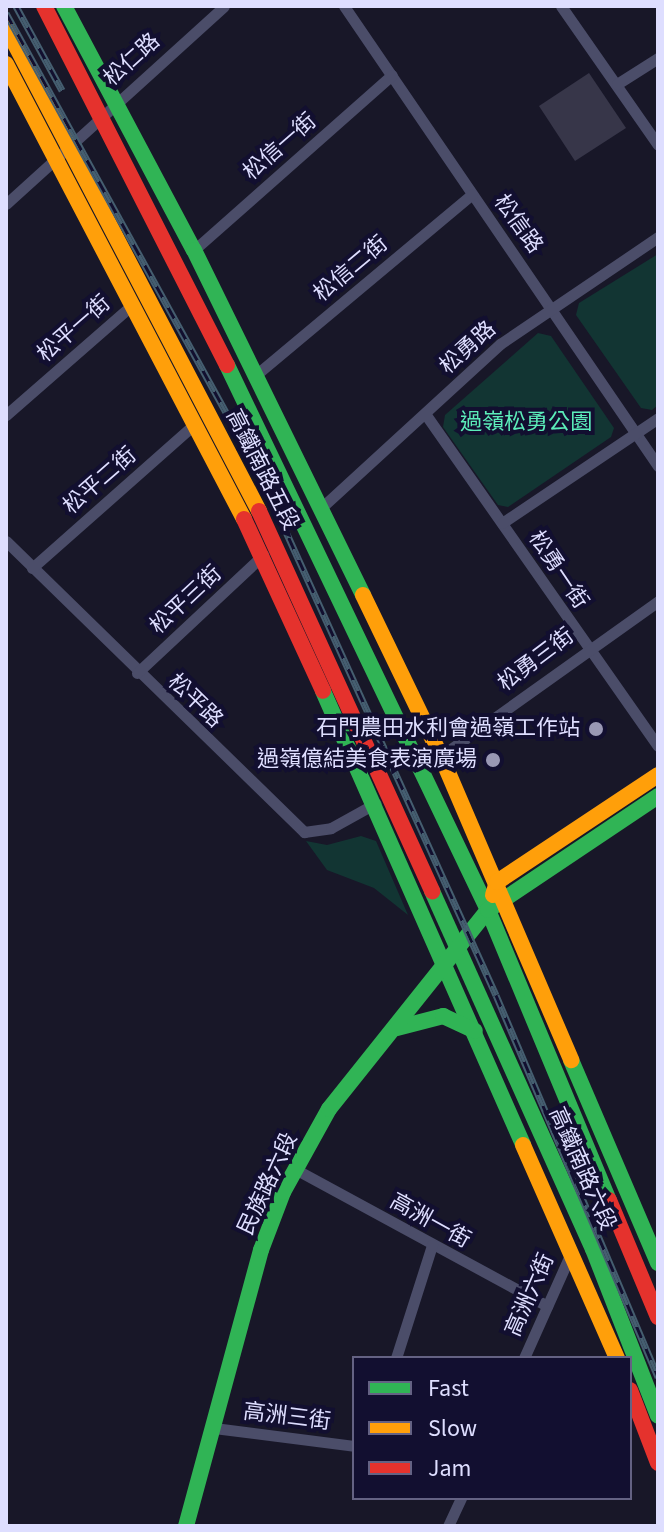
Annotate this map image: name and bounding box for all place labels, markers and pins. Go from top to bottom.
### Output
place label: 石門農田水利會過嶺工作站 [316,716,580,742]
marker: 石門農田水利會過嶺工作站 [587,720,605,738]
place label: 過嶺億結美食表演廣場 [257,747,477,773]
marker: 過嶺億結美食表演廣場 [484,751,502,769]

